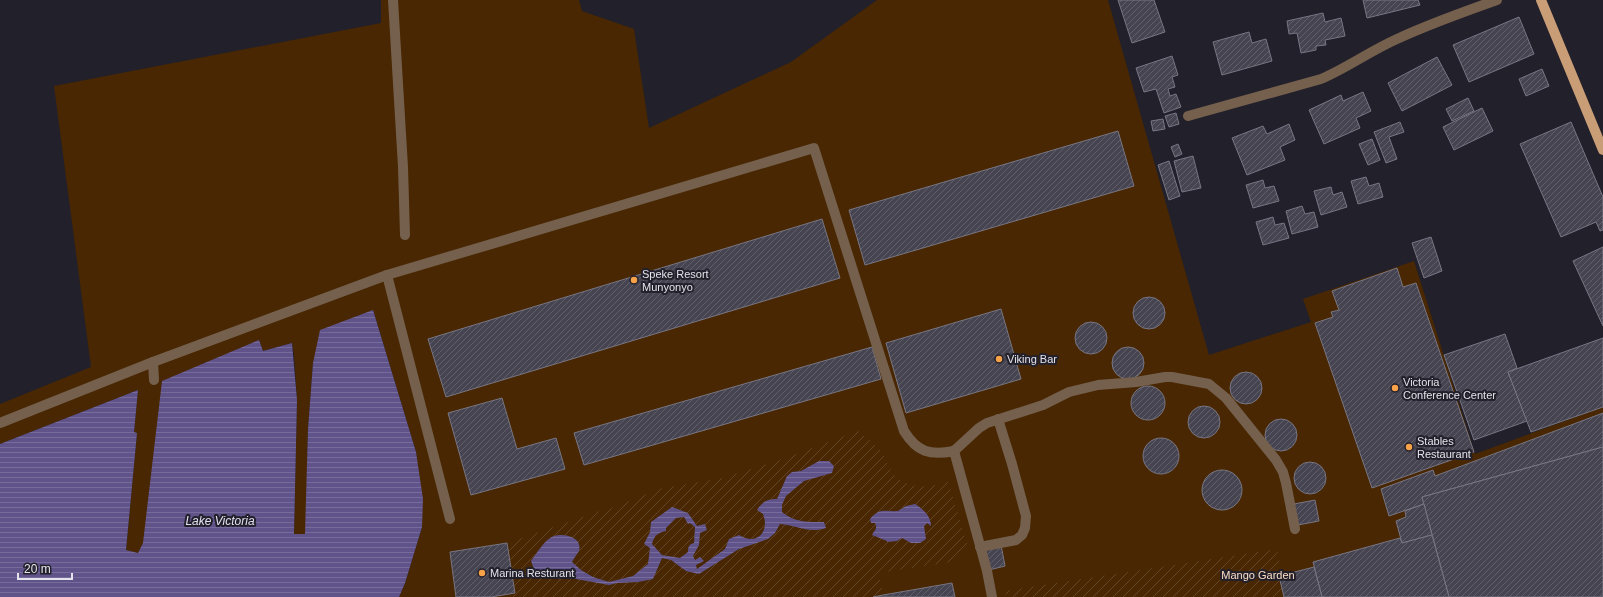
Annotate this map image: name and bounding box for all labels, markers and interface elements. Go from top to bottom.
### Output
place label: Speke Resort Munyonyo [642,268,709,293]
marker: Speke Resort Munyonyo [629,275,639,285]
place label: Viking Bar [1007,353,1057,365]
marker: Viking Bar [994,354,1004,364]
place label: Victoria Conference Center [1403,376,1496,401]
marker: Victoria Conference Center [1390,383,1400,393]
place label: Stables Restaurant [1417,435,1471,460]
marker: Stables Restaurant [1404,442,1414,452]
water label: Lake Victoria [185,514,255,528]
scale bar [18,555,72,581]
text: 20 m [24,562,51,576]
place label: Marina Resturant [490,567,574,579]
marker: Marina Resturant [477,568,487,578]
park label: Mango Garden [1221,569,1295,581]

